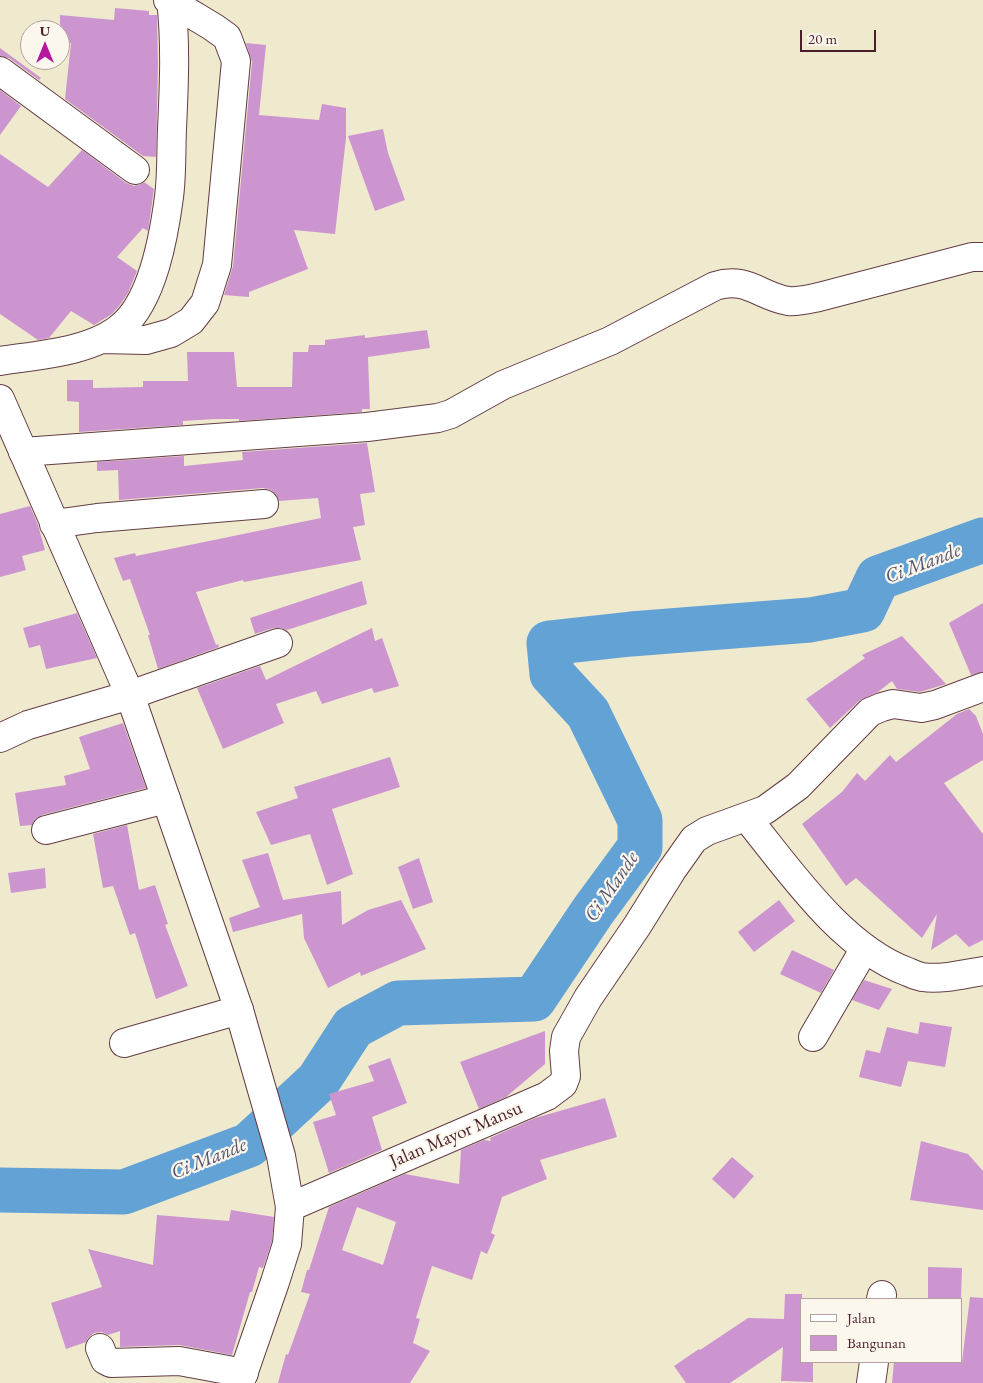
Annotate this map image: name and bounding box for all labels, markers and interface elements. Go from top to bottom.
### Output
north arrow [20,20,70,70]
scale bar [803,20,879,52]
text: U [40,22,50,40]
text: 20 m [808,29,837,48]
water label: Ci Mande [882,539,964,589]
water label: Ci Mande [580,847,644,927]
street label: Jalan Mayor Mansu [386,1097,526,1173]
water label: Ci Mande [168,1133,250,1185]
legend [800,1298,963,1363]
text: Jalan [847,1308,876,1327]
text: Bangunan [847,1333,906,1352]

